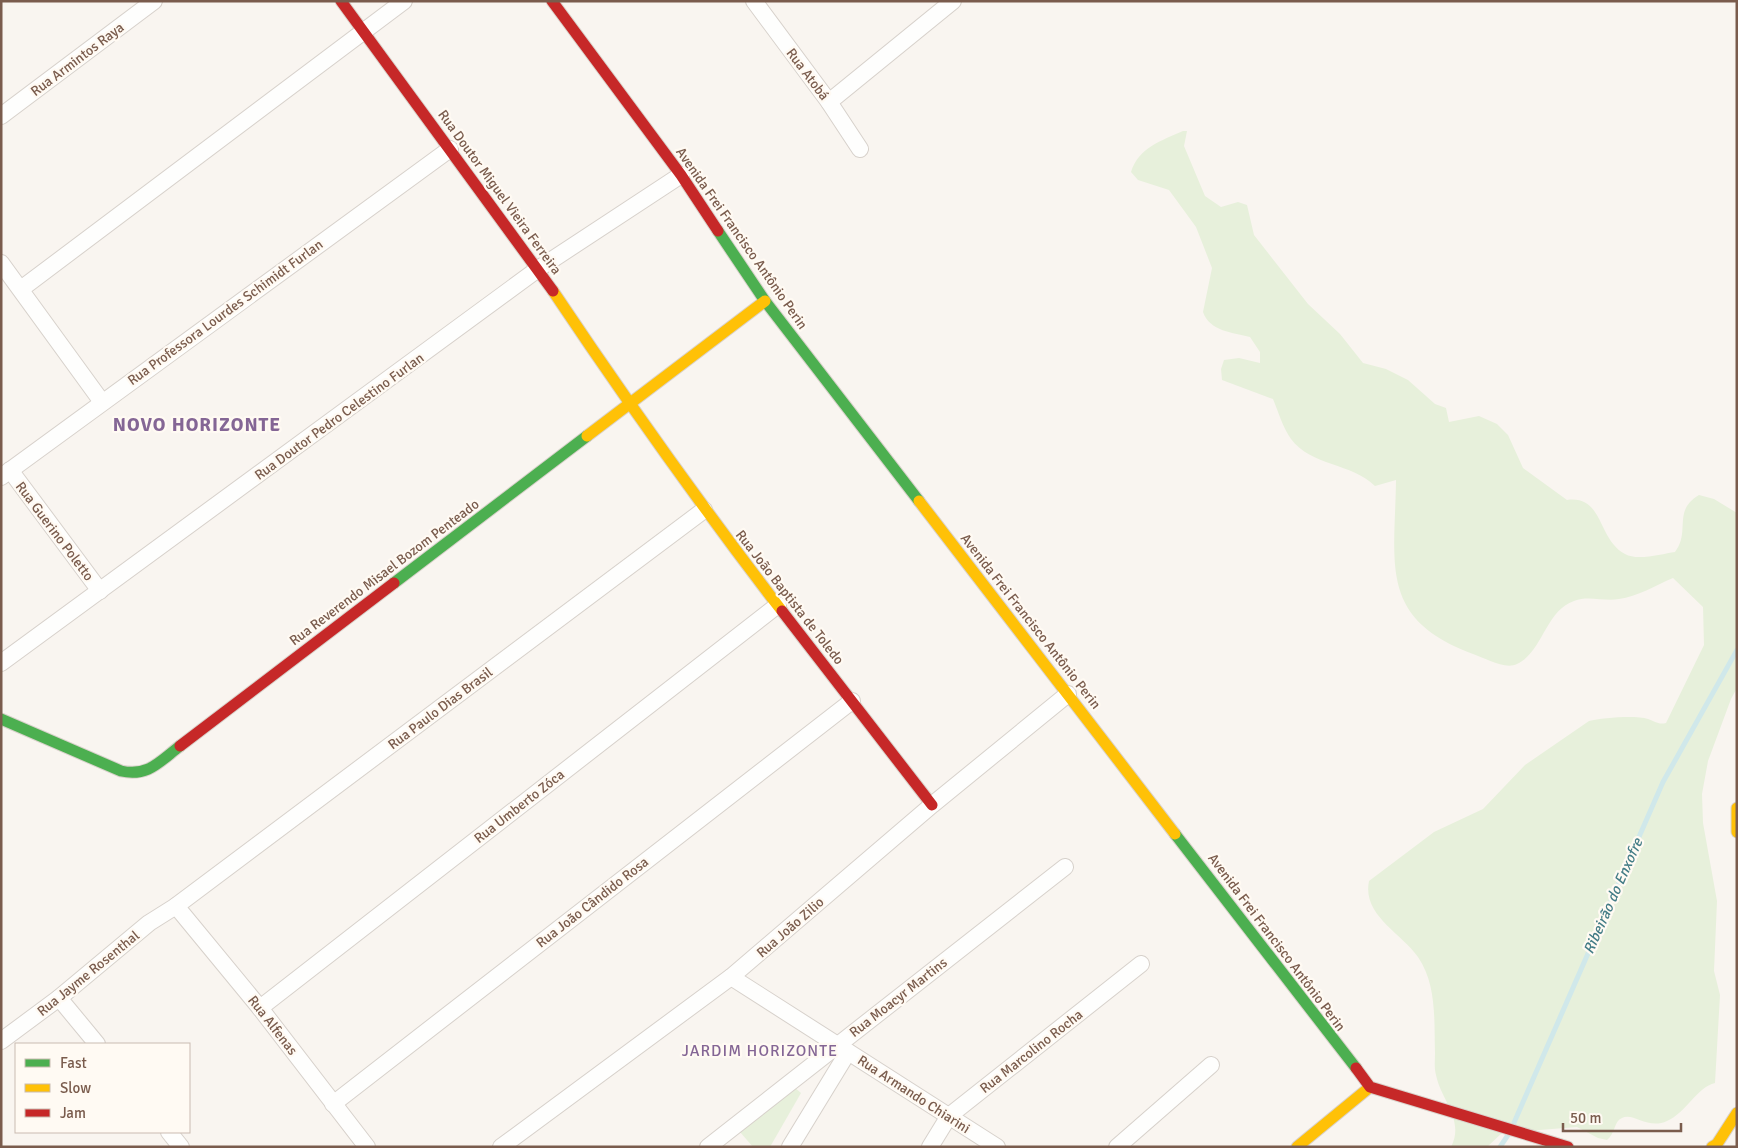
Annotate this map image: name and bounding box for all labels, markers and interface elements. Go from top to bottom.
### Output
street label: Rua Armintos Raya [27,19,127,100]
street label: Rua Atobá [783,45,833,104]
street label: Rua Doutor Miguel Vieira Ferreira [434,107,565,278]
street label: Avenida Frei Francisco Antônio Perin [672,144,811,332]
street label: Rua Professora Lourdes Schimidt Furlan [124,236,326,389]
street label: Rua Doutor Pedro Celestino Furlan [251,349,427,484]
district label: NOVO HORIZONTE [113,413,281,437]
street label: Rua Guerino Poletto [12,478,97,584]
street label: Rua Reverendo Misael Bozom Penteado [286,496,482,649]
street label: Rua João Baptista de Toledo [732,527,847,668]
street label: Avenida Frei Francisco Antônio Perin [957,530,1104,712]
street label: Rua Paulo Dias Brasil [385,664,496,753]
street label: Rua Umberto Zóca [471,766,568,847]
water label: Ribeirão do Enxofre [1579,834,1647,957]
street label: Avenida Frei Francisco Antônio Perin [1204,850,1349,1034]
street label: Rua João Cândido Rosa [533,853,652,951]
street label: Rua João Zilio [753,894,827,961]
street label: Rua Jayme Rosenthal [34,927,143,1020]
street label: Rua Moacyr Martins [846,954,951,1041]
street label: Rua Alfenas [244,992,301,1058]
street label: Rua Marcolino Rocha [977,1006,1086,1097]
district label: JARDIM HORIZONTE [682,1041,838,1061]
legend [15,1043,190,1133]
street label: Rua Armando Chiarini [854,1052,973,1137]
text: Fast [60,1054,87,1072]
text: Slow [60,1079,91,1097]
scale bar [1563,1100,1680,1132]
text: Jam [60,1104,86,1122]
text: 50 m [1570,1109,1601,1127]

